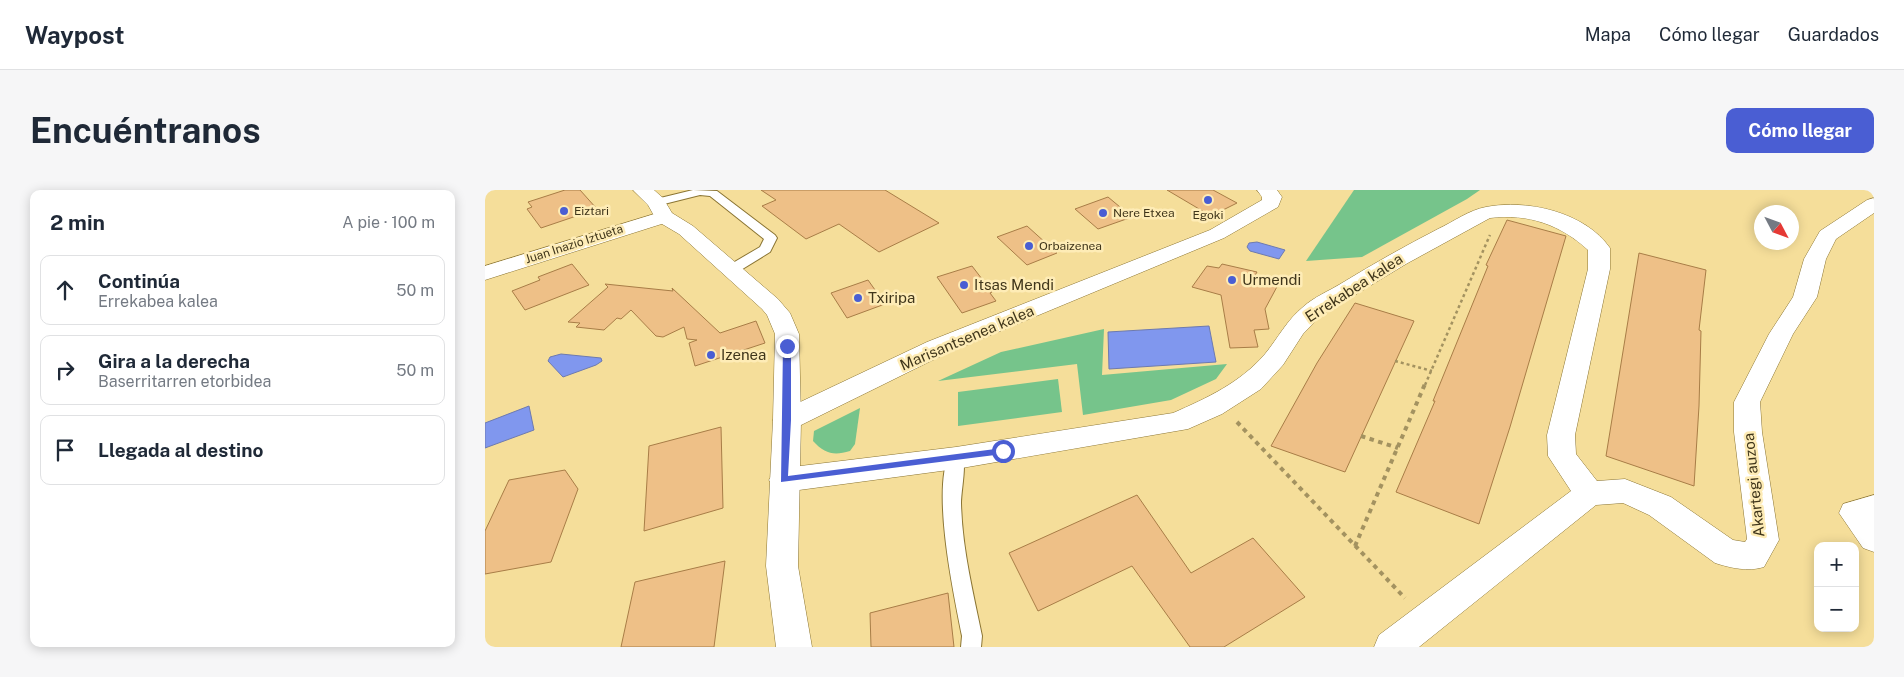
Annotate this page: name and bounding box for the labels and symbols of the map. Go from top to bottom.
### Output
marker: Egoki [1202,194,1214,206]
place label: Eiztari [574,204,609,218]
marker: Eiztari [558,205,570,217]
north arrow [1754,205,1799,250]
place label: Nere Etxea [1113,206,1175,220]
marker: Nere Etxea [1097,207,1109,219]
place label: Egoki [1192,208,1224,222]
street label: Juan Inazio Iztueta [523,222,625,266]
place label: Orbaizenea [1039,239,1102,253]
marker: Orbaizenea [1023,240,1035,252]
street label: Errekabea kalea [1302,250,1405,325]
place label: Urmendi [1242,271,1301,288]
marker: Urmendi [1226,274,1238,286]
place label: Itsas Mendi [974,276,1054,293]
marker: Itsas Mendi [958,279,970,291]
place label: Txiripa [868,289,915,306]
marker: Txiripa [852,292,864,304]
street label: Marisantsenea kalea [897,302,1036,373]
route end [776,335,799,358]
place label: Izenea [721,346,766,363]
marker: Izenea [705,349,717,361]
street label: Akartegi auzoa [1740,432,1767,538]
route start [992,440,1015,463]

